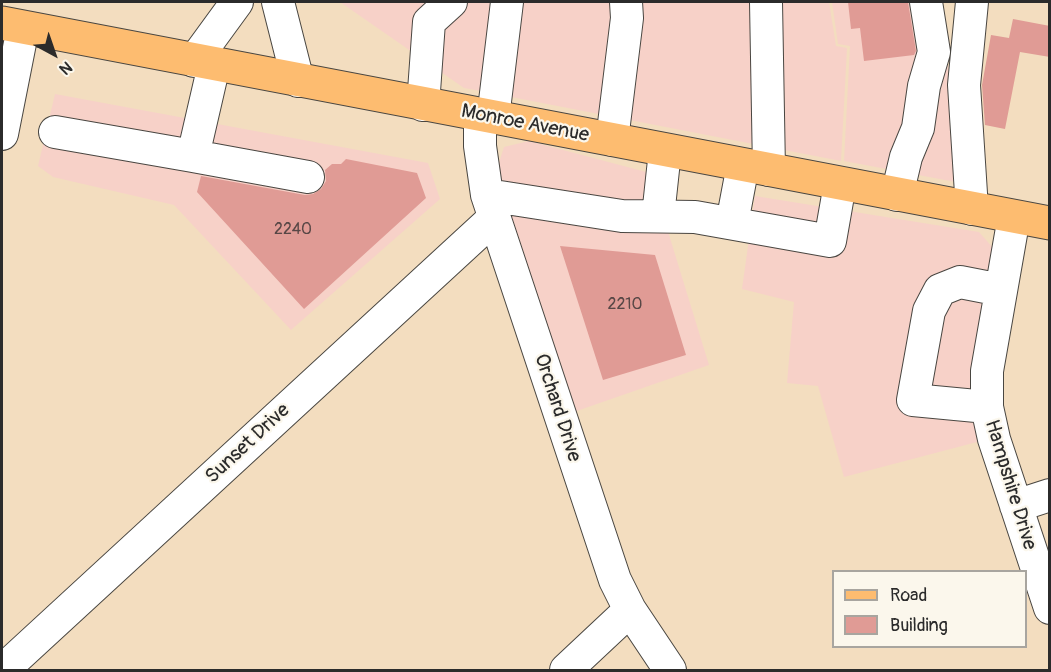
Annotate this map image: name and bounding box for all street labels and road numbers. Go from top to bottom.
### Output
street label: Monroe Avenue [459,100,591,148]
street label: Orchard Drive [528,351,586,465]
street label: Sunset Drive [201,399,295,489]
street label: Hampshire Drive [979,417,1041,553]

